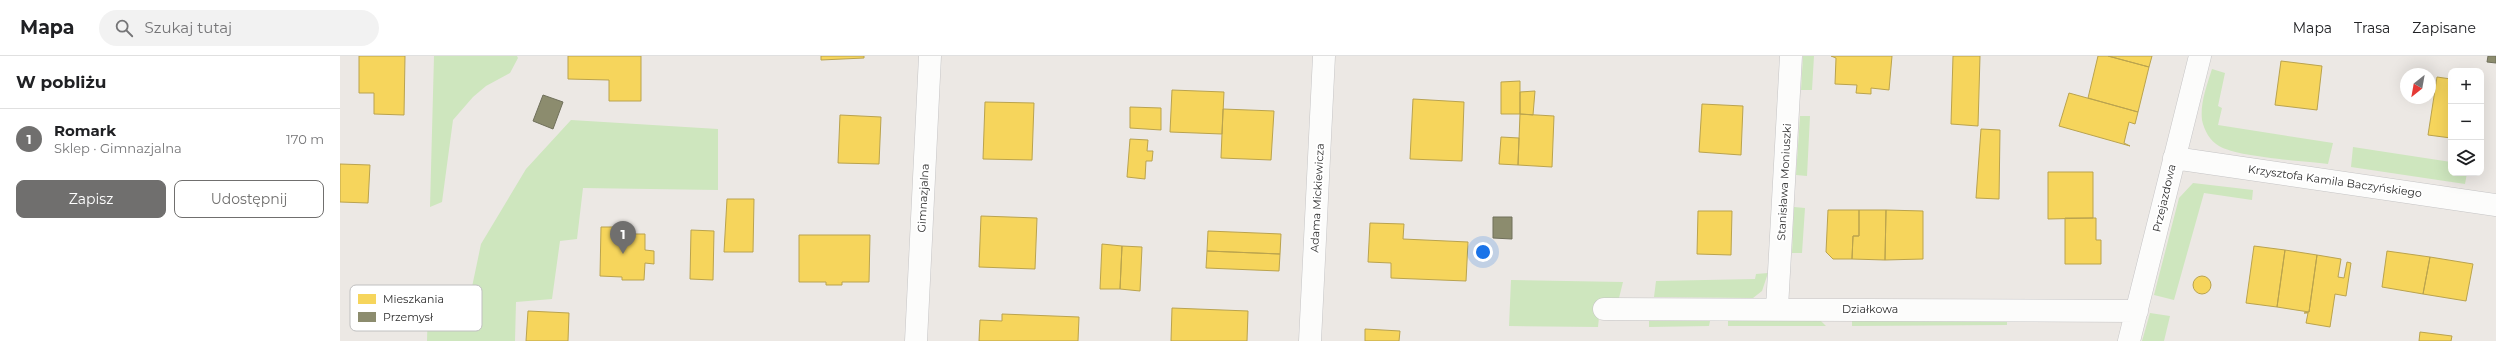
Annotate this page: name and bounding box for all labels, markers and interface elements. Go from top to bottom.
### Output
search box [99,10,379,46]
text: Mapa [20,16,75,39]
icon: search [113,17,135,39]
text: Szukaj tutaj [145,18,232,37]
text: Mapa [2293,19,2332,37]
text: Trasa [2354,19,2390,37]
text: Zapisane [2412,19,2476,37]
north arrow [2400,68,2436,104]
map controls [2448,68,2484,176]
button: + [2448,68,2484,104]
text: W pobliżu [16,72,106,92]
button: − [2448,104,2484,140]
text: Romark [54,121,116,140]
street label: Stanisława Moniuszki [1774,123,1794,241]
text: 1 [26,131,32,147]
text: 170 m [286,131,324,147]
text: Sklep · Gimnazjalna [54,140,182,156]
button: layers [2448,140,2484,176]
street label: Adama Mickiewicza [1307,143,1327,253]
street label: Krzysztofa Kamila Baczyńskiego [2247,162,2423,200]
street label: Gimnazjalna [914,163,932,233]
street label: Przejazdowa [2149,163,2179,233]
button: Zapisz [16,180,166,218]
button: Udostępnij [174,180,324,218]
pin: 1 [610,221,636,254]
your location [1473,242,1493,262]
legend [350,285,482,331]
text: Mieszkania [383,292,444,306]
street label: Działkowa [1842,302,1898,316]
text: Przemysł [383,310,434,324]

